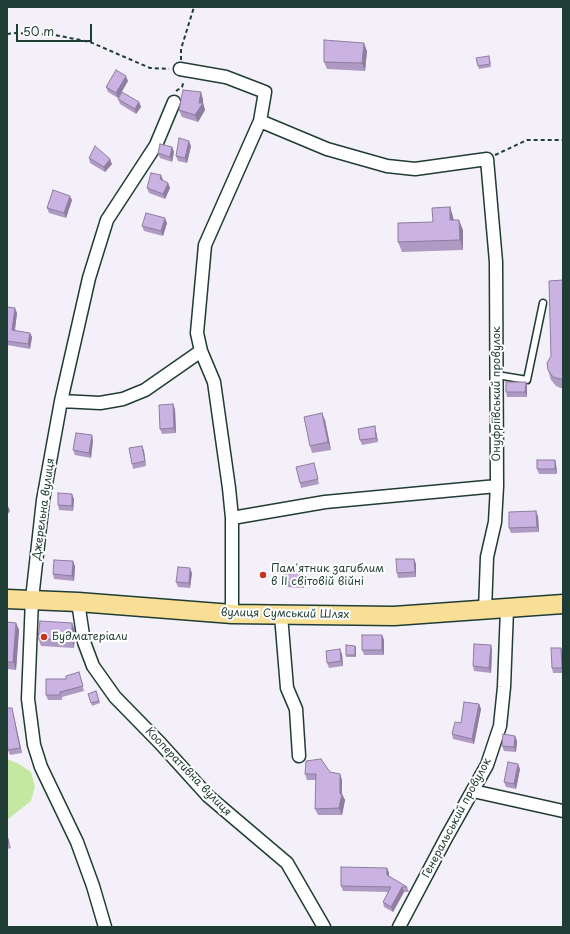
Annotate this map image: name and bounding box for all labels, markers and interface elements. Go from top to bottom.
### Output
scale bar [18,16,94,42]
text: 50 m [23,22,54,40]
street label: Онуфріївський провулок [490,326,504,462]
street label: Джерельна вулиця [30,457,58,561]
place label: Пам'ятник загиблим в II світовій війні [271,562,384,588]
marker: Пам'ятник загиблим в II світовій війні [258,570,268,580]
street label: вулиця Сумський Шлях [221,606,349,622]
place label: Будматеріали [52,630,128,644]
marker: Будматеріали [39,632,49,642]
street label: Кооперативна вулиця [142,725,234,819]
street label: Генеральський провулок [420,756,494,880]

